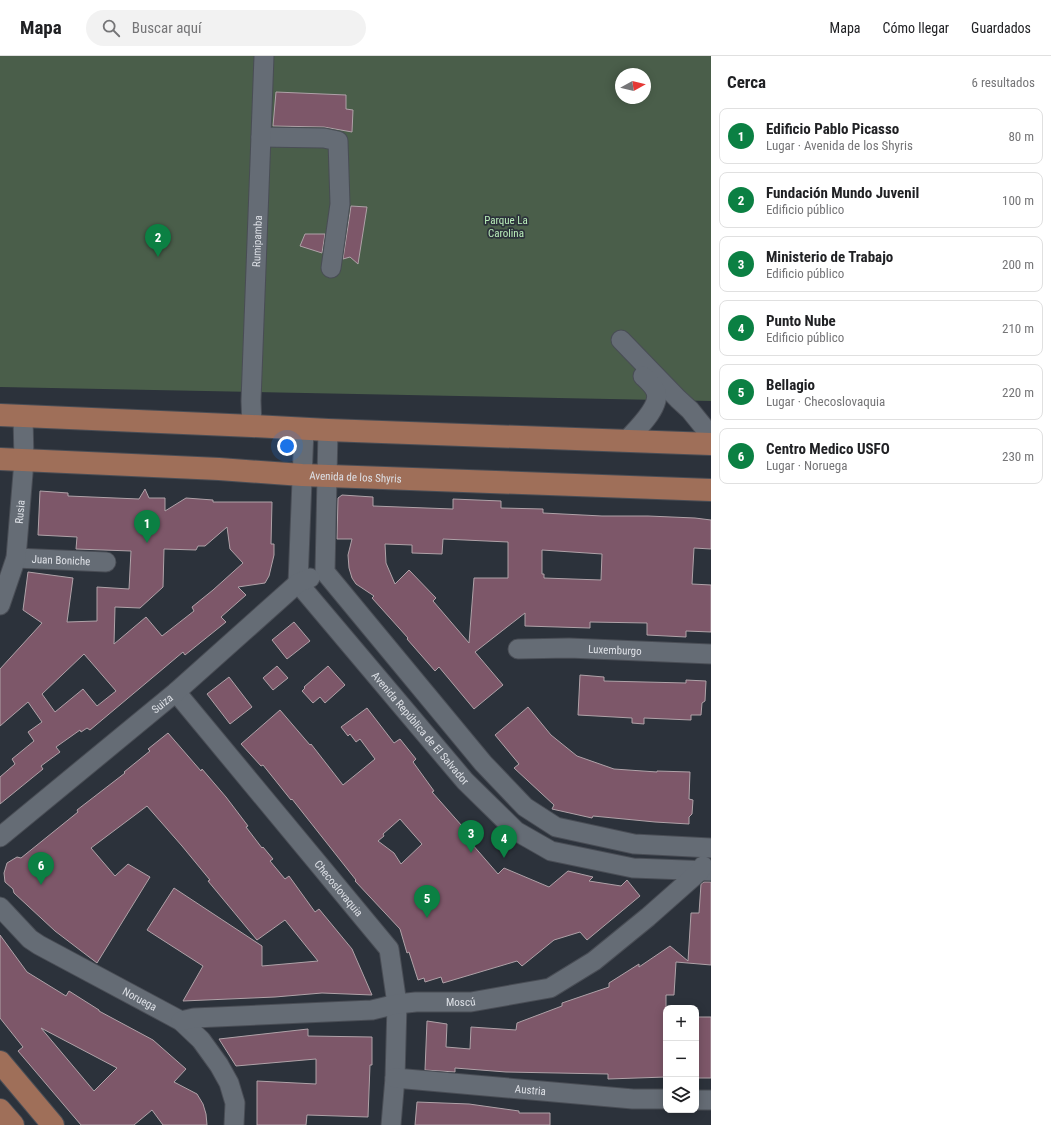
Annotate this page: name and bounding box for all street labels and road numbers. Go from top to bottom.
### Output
street label: Rumipamba [250,215,265,267]
street label: Avenida de los Shyris [309,469,402,486]
street label: Rusia [13,499,28,524]
street label: Juan Boniche [31,553,91,568]
street label: Luxemburgo [588,643,642,658]
street label: Avenida República de El Salvador [369,669,472,788]
street label: Suiza [149,691,176,716]
street label: Checoslovaquia [311,858,365,919]
street label: Noruega [120,985,159,1014]
street label: Moscú [446,995,476,1009]
street label: Austria [514,1083,546,1098]

